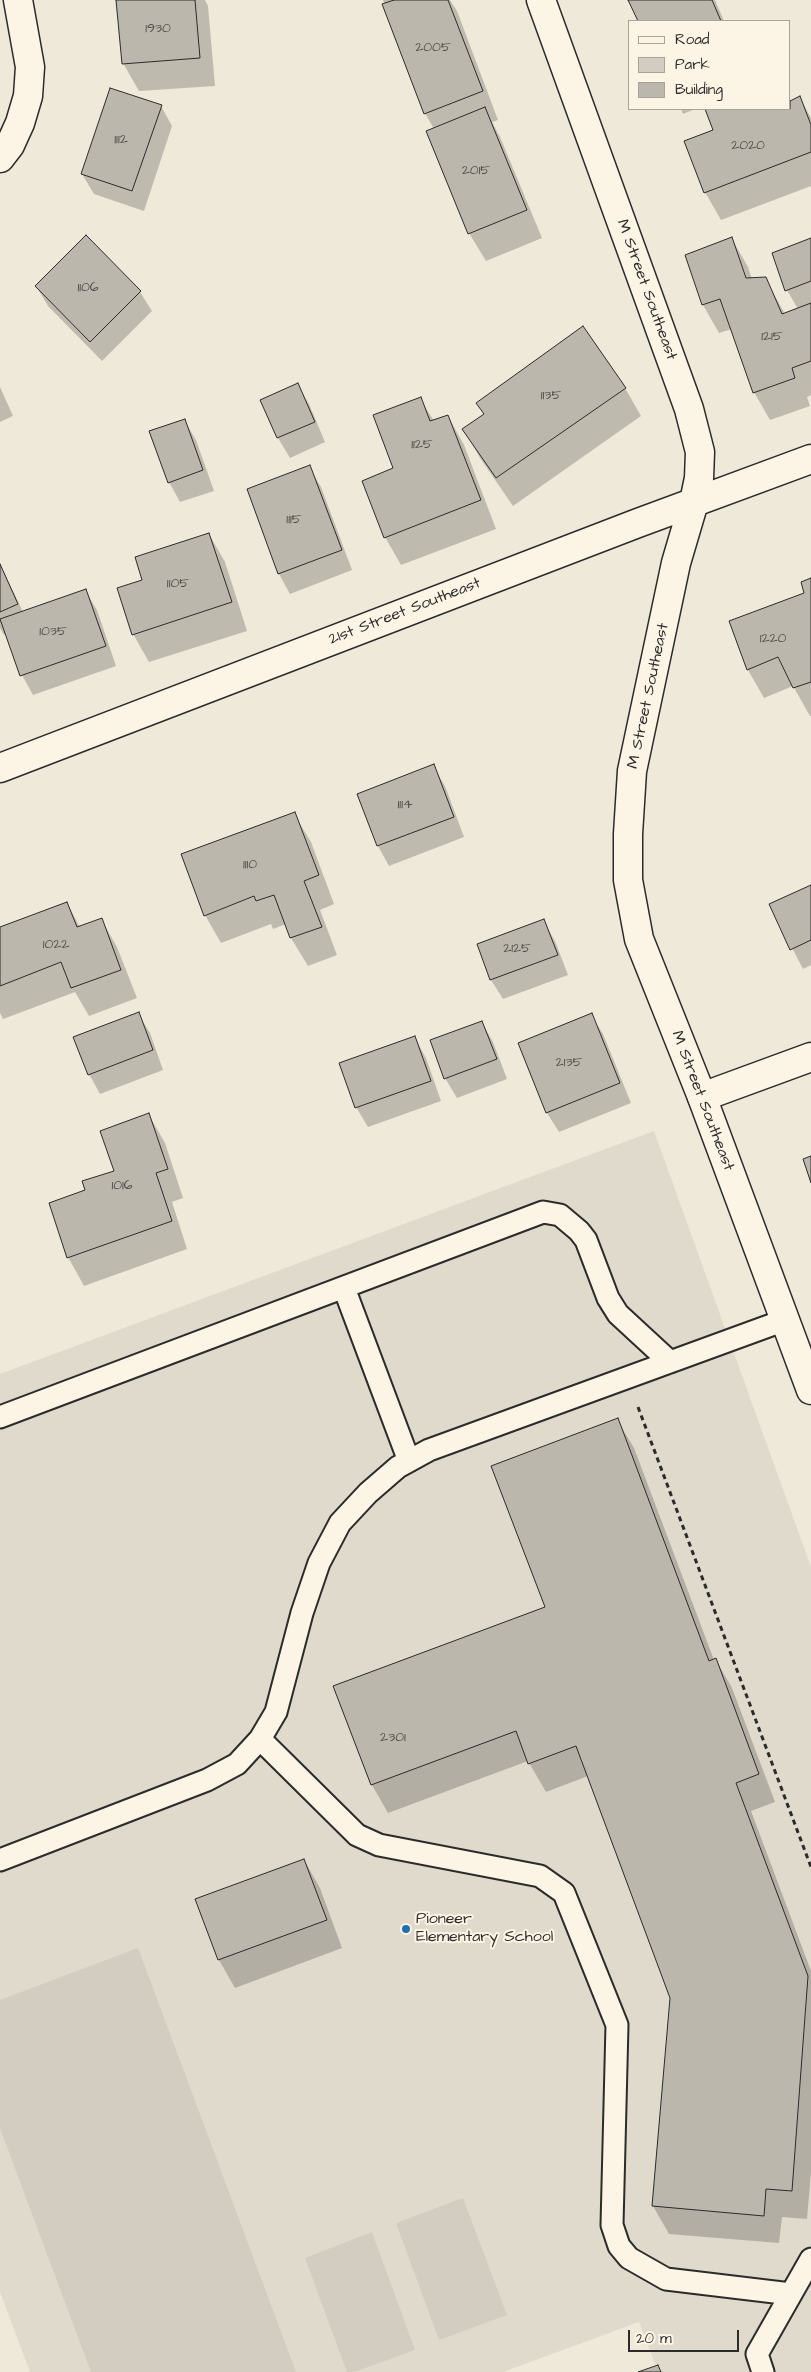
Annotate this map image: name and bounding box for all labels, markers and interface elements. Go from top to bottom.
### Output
legend [628,20,791,110]
house number: 1930 [145,21,171,37]
text: Road [675,29,709,50]
house number: 2005 [415,40,451,56]
text: Park [675,54,710,75]
text: Building [675,79,723,100]
house number: 1112 [114,132,128,148]
house number: 2020 [731,138,765,154]
house number: 2015 [462,163,490,179]
street label: M Street Southeast [612,217,680,363]
house number: 1106 [77,280,99,296]
house number: 1215 [761,329,783,345]
house number: 1135 [541,388,561,404]
house number: 1125 [411,437,433,453]
house number: 1115 [286,512,302,528]
street label: 21st Street Southeast [326,574,484,650]
house number: 1105 [167,576,189,592]
street label: M Street Southeast [624,621,674,771]
house number: 1035 [39,624,67,640]
house number: 1220 [760,631,786,647]
house number: 1114 [398,797,412,813]
house number: 1110 [243,857,257,873]
house number: 1022 [43,937,69,953]
house number: 2125 [503,941,531,957]
street label: M Street Southeast [666,1028,738,1174]
house number: 2135 [556,1055,582,1071]
house number: 1016 [111,1178,133,1194]
house number: 2301 [380,1730,406,1746]
place label: Pioneer Elementary School [416,1910,553,1948]
marker: Pioneer Elementary School [400,1923,412,1935]
scale bar [631,2320,742,2352]
text: 20 m [636,2328,672,2349]

